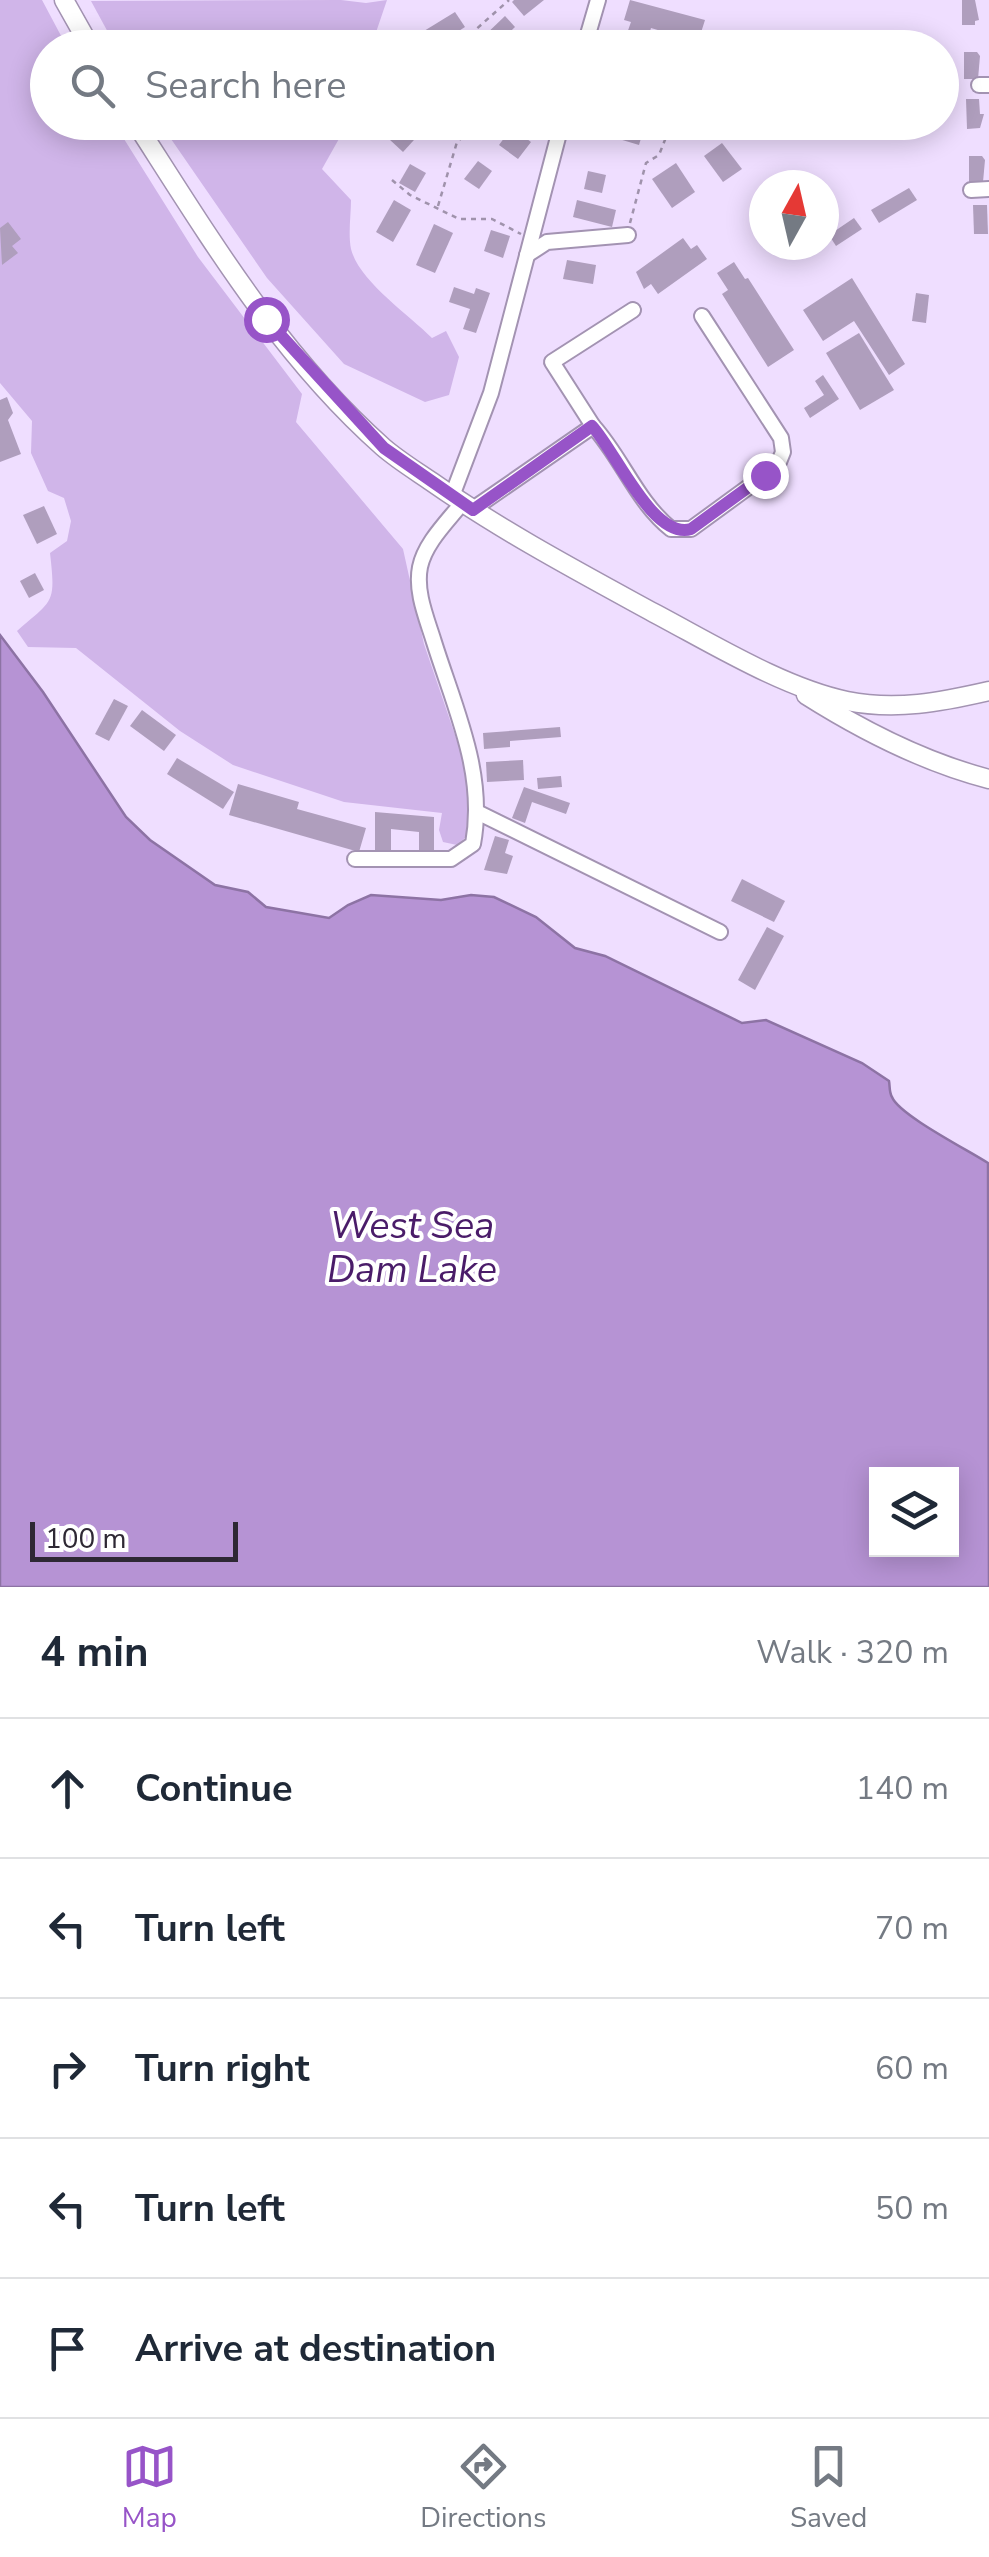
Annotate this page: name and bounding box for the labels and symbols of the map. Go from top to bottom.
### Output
north arrow [749,170,839,260]
route start [244,297,290,343]
route end [743,453,789,499]
water label: West Sea Dam Lake [327,1200,497,1295]
scale bar [30,1517,238,1562]

